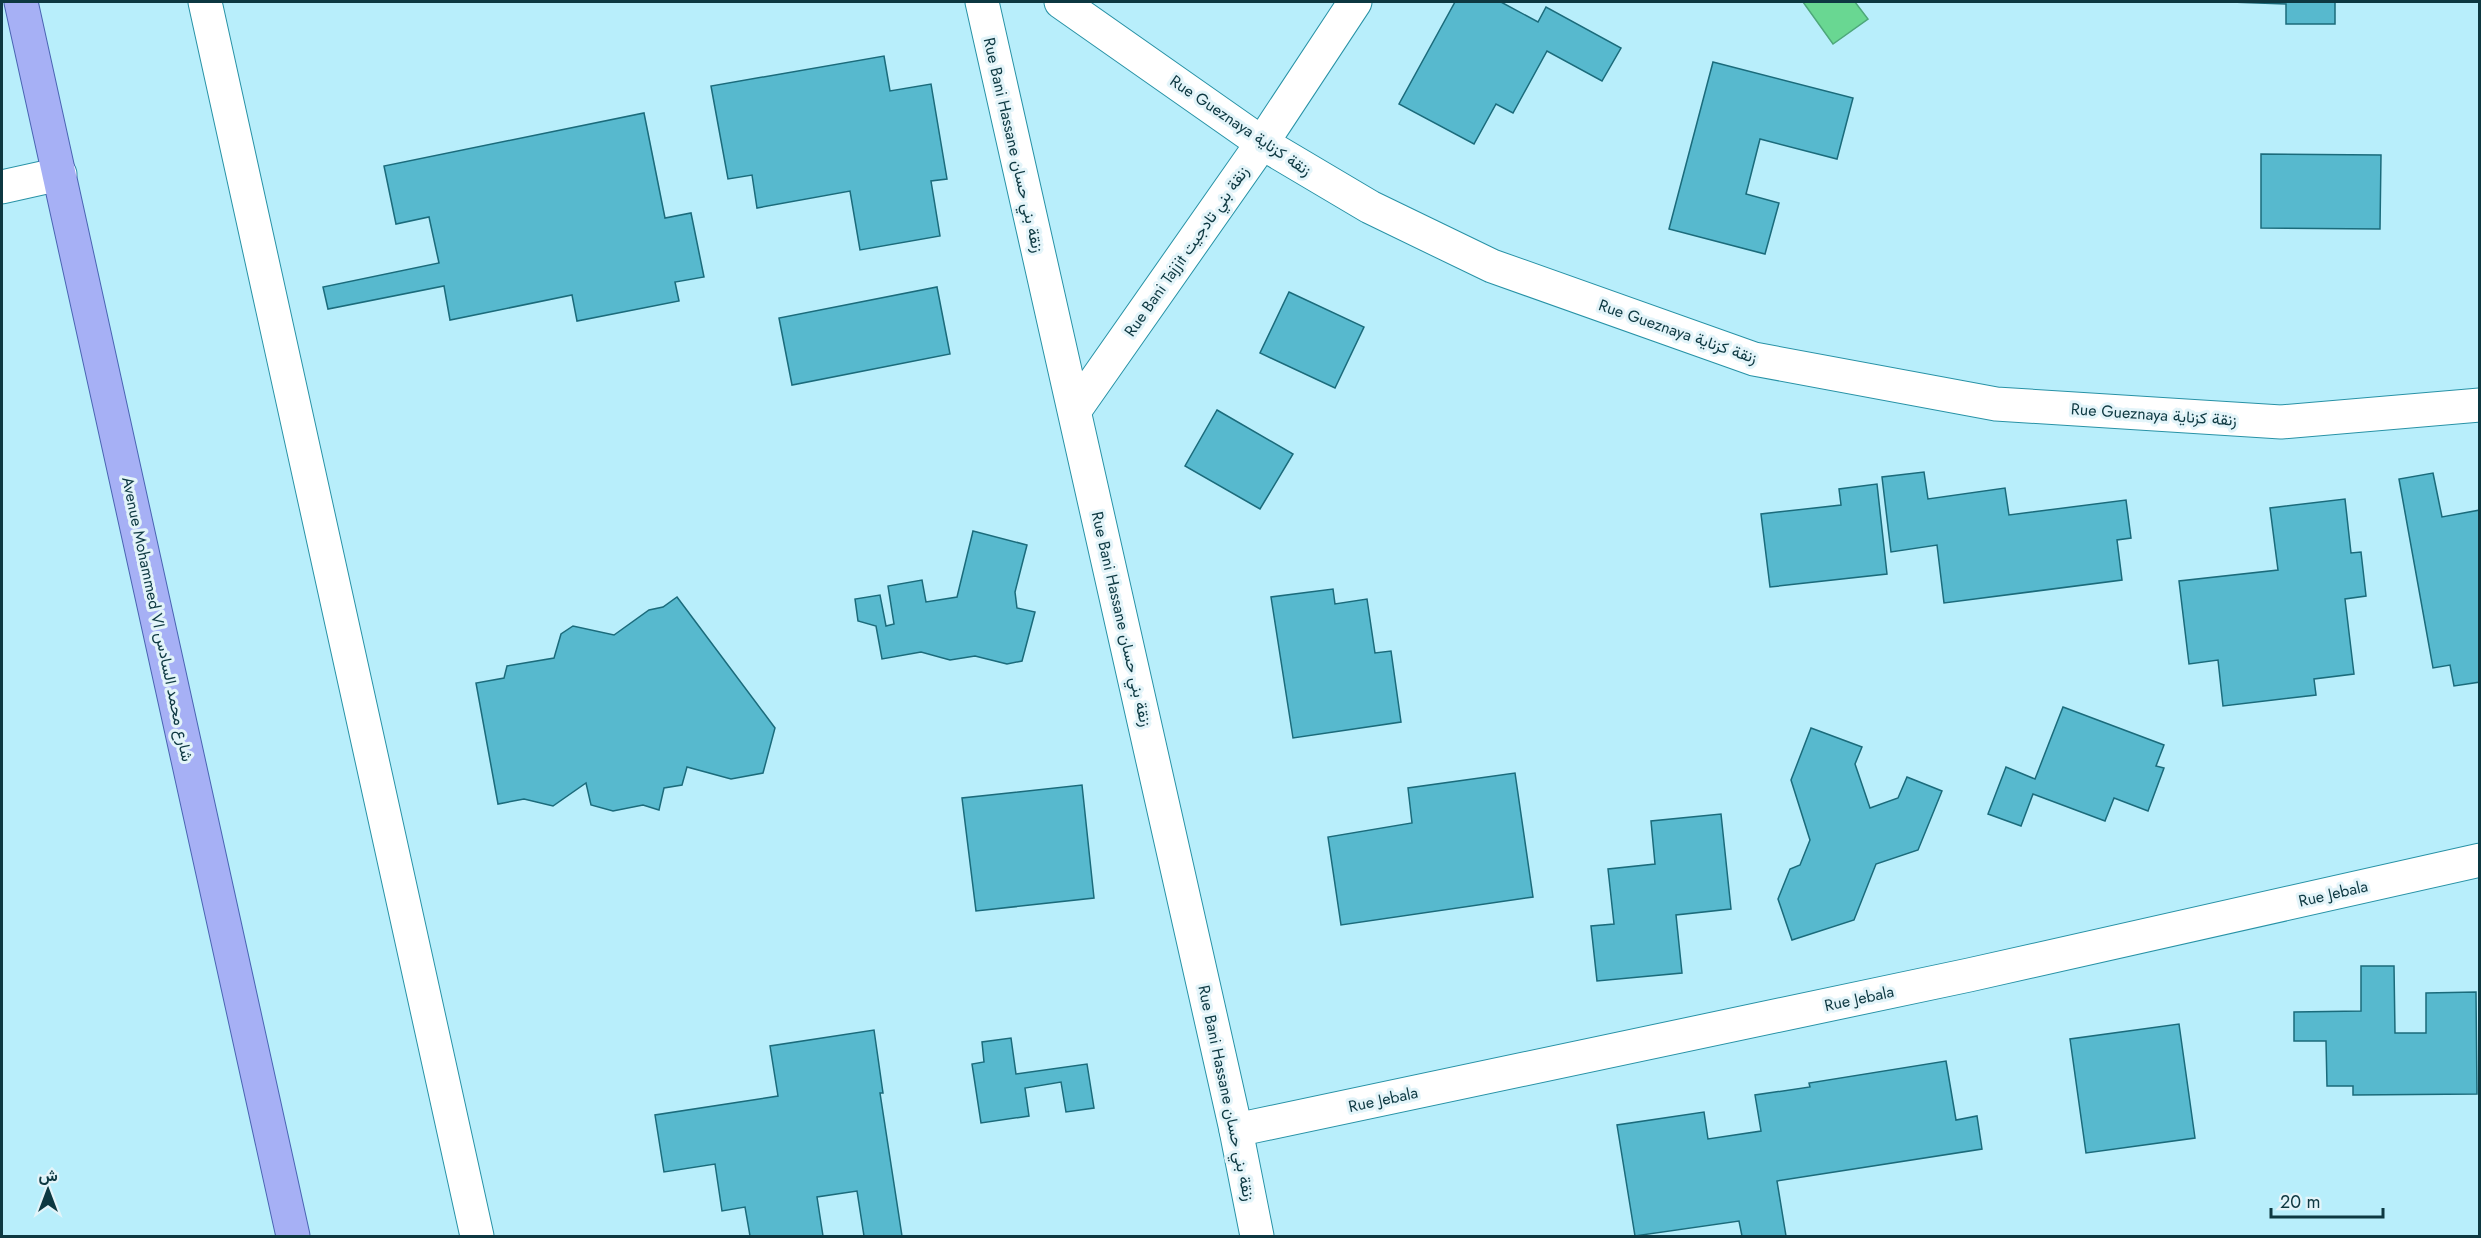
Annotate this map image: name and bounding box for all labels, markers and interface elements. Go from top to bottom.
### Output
street label: Rue Bani Hassane زنقة بني حسان [976,35,1049,255]
street label: Rue Gueznaya زنقة كزناية [1165,69,1316,181]
street label: Rue Bani Tajjit زنقة بني تادجيت [1119,161,1256,342]
street label: Rue Gueznaya زنقة كزناية [1595,294,1760,369]
street label: Rue Gueznaya زنقة كزناية [2070,397,2238,432]
street label: Avenue Mohammed VI شارع محمد السادس [116,475,199,763]
street label: Rue Bani Hassane زنقة بني حسان [1084,509,1157,729]
street label: Rue Jebala [2296,874,2370,913]
street label: Rue Jebala [1822,980,1896,1017]
street label: Rue Bani Hassane زنقة بني حسان [1190,983,1261,1204]
street label: Rue Jebala [1346,1081,1420,1118]
north arrow [18,1160,78,1220]
text: ش [38,1164,58,1187]
scale bar [2271,1181,2384,1219]
text: 20 m [2280,1189,2320,1215]

